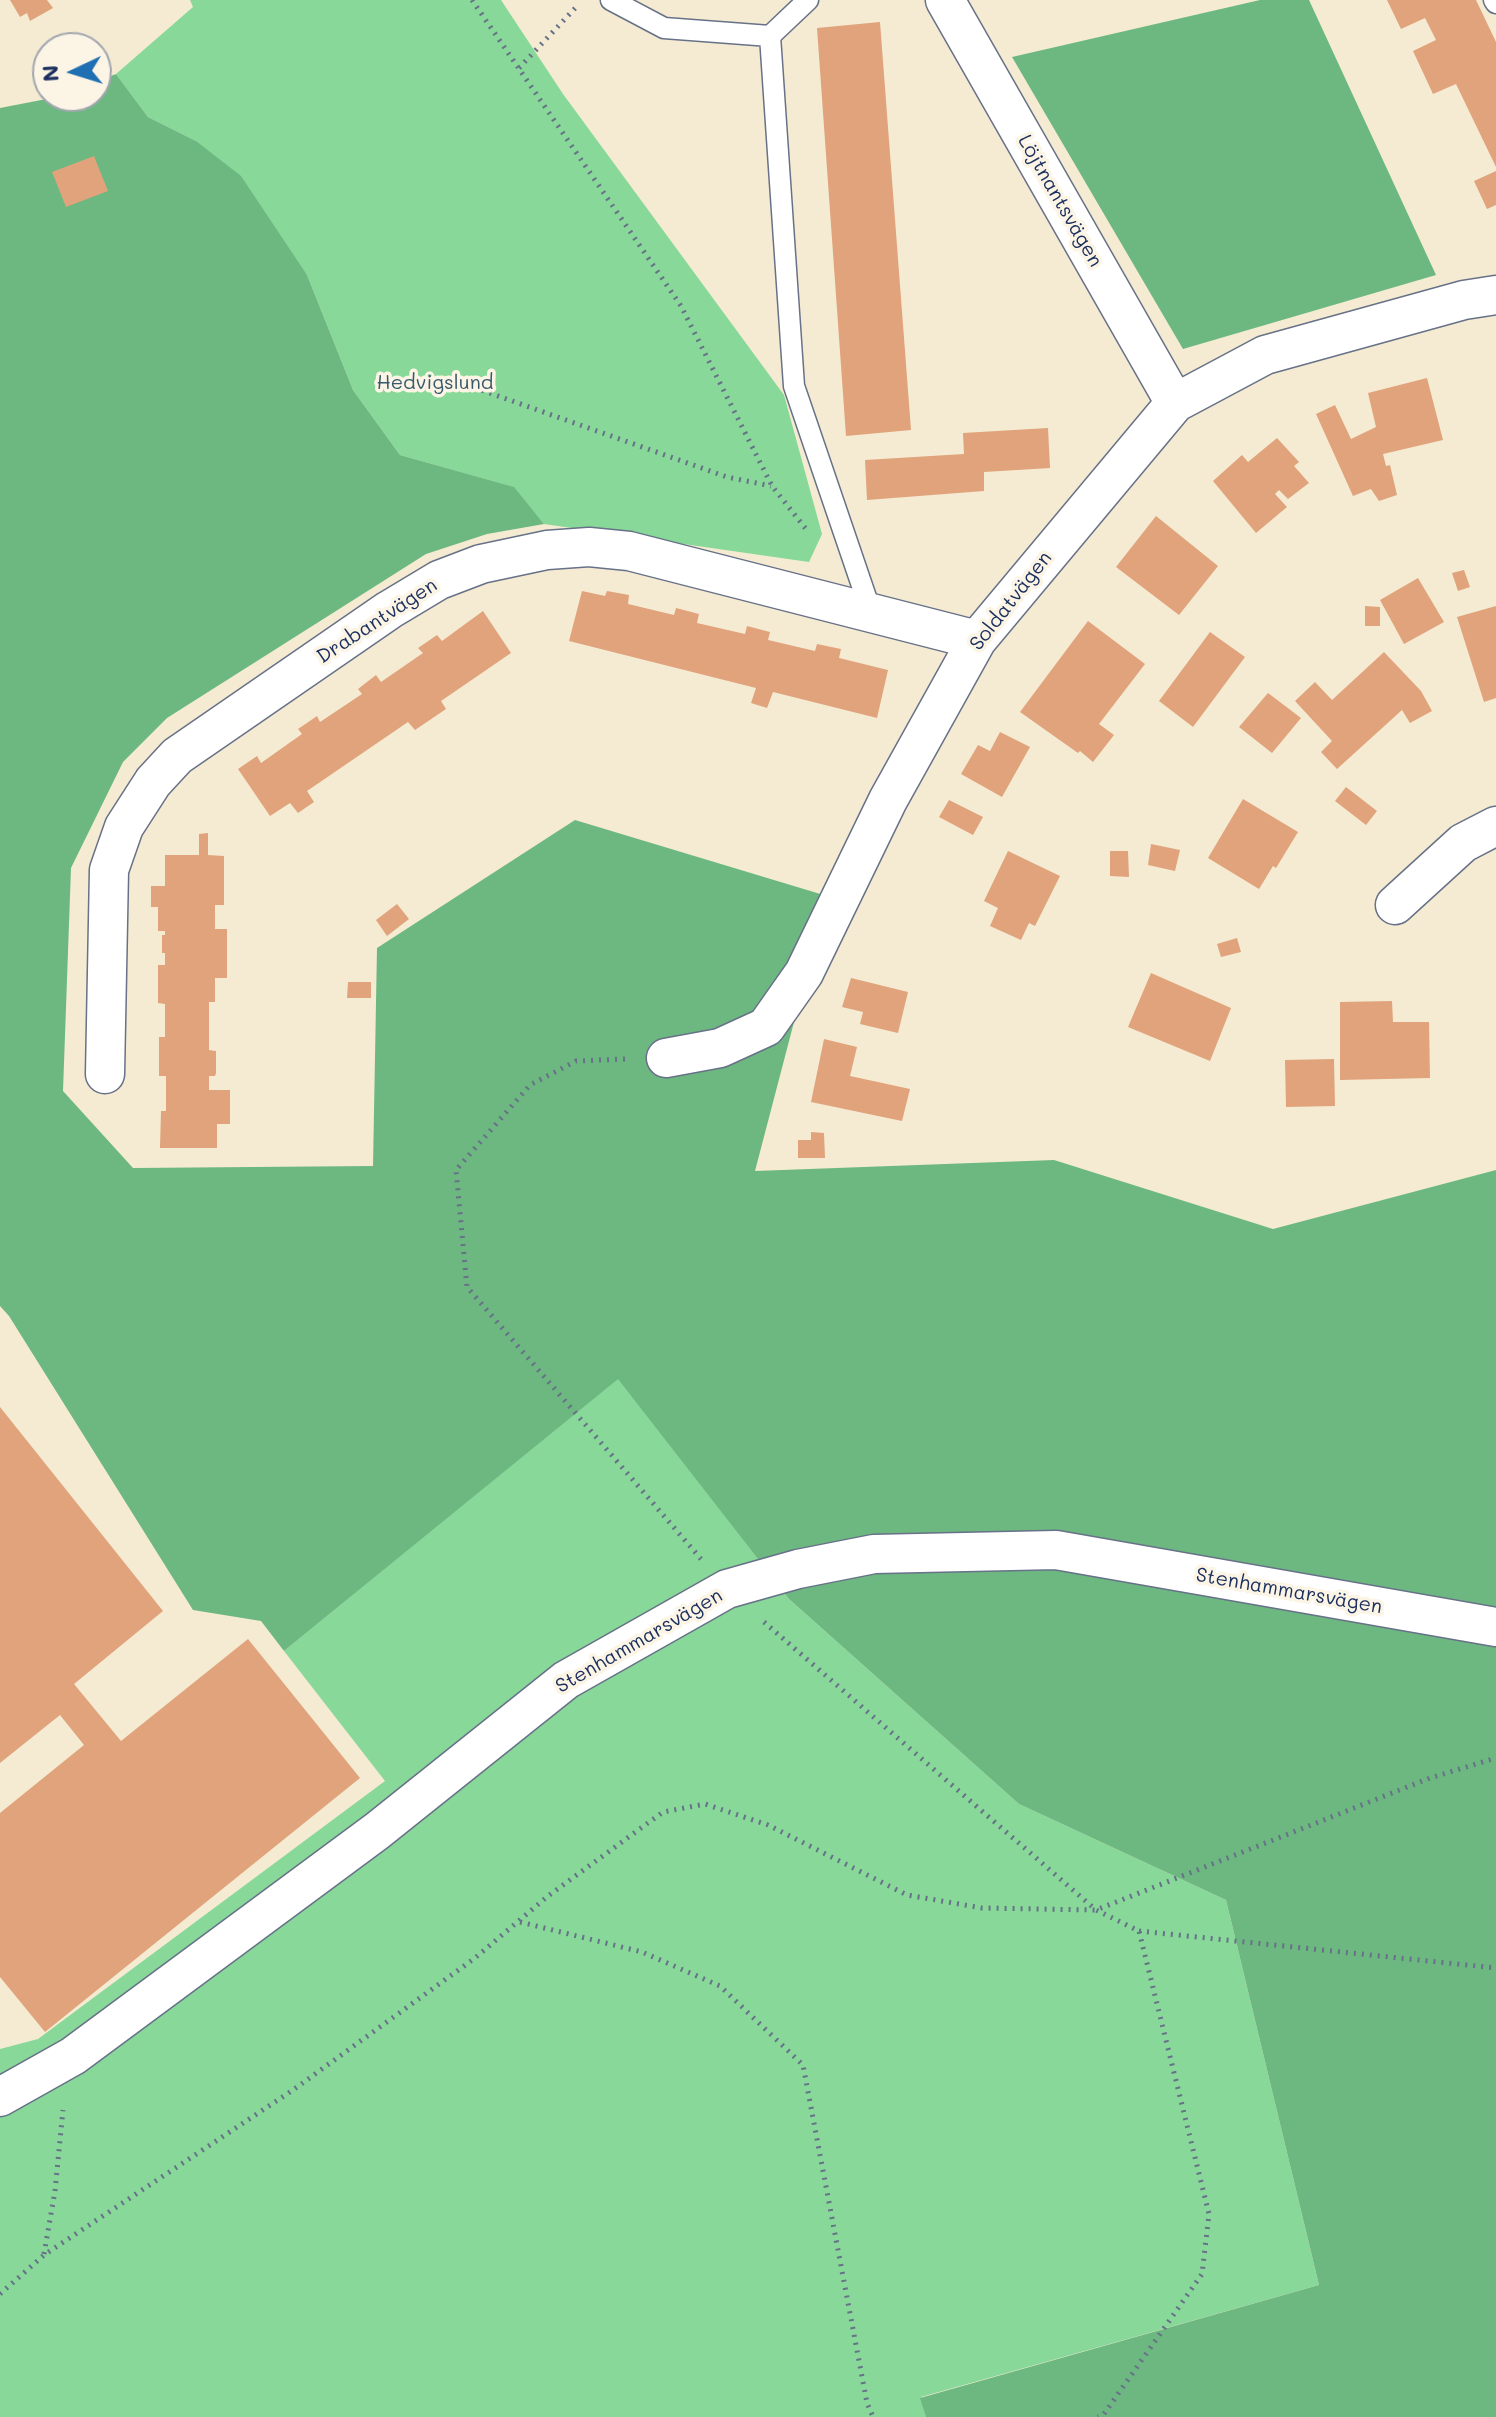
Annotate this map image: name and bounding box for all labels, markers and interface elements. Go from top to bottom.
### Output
north arrow [32,32,112,112]
text: N [35,64,65,83]
street label: Löjtnantsvägen [1013,131,1107,271]
park label: Hedvigslund [376,371,494,395]
street label: Soldatvägen [965,547,1057,655]
street label: Drabantvägen [312,573,442,669]
street label: Stenhammarsvägen [1194,1563,1384,1619]
street label: Stenhammarsvägen [551,1583,727,1699]

